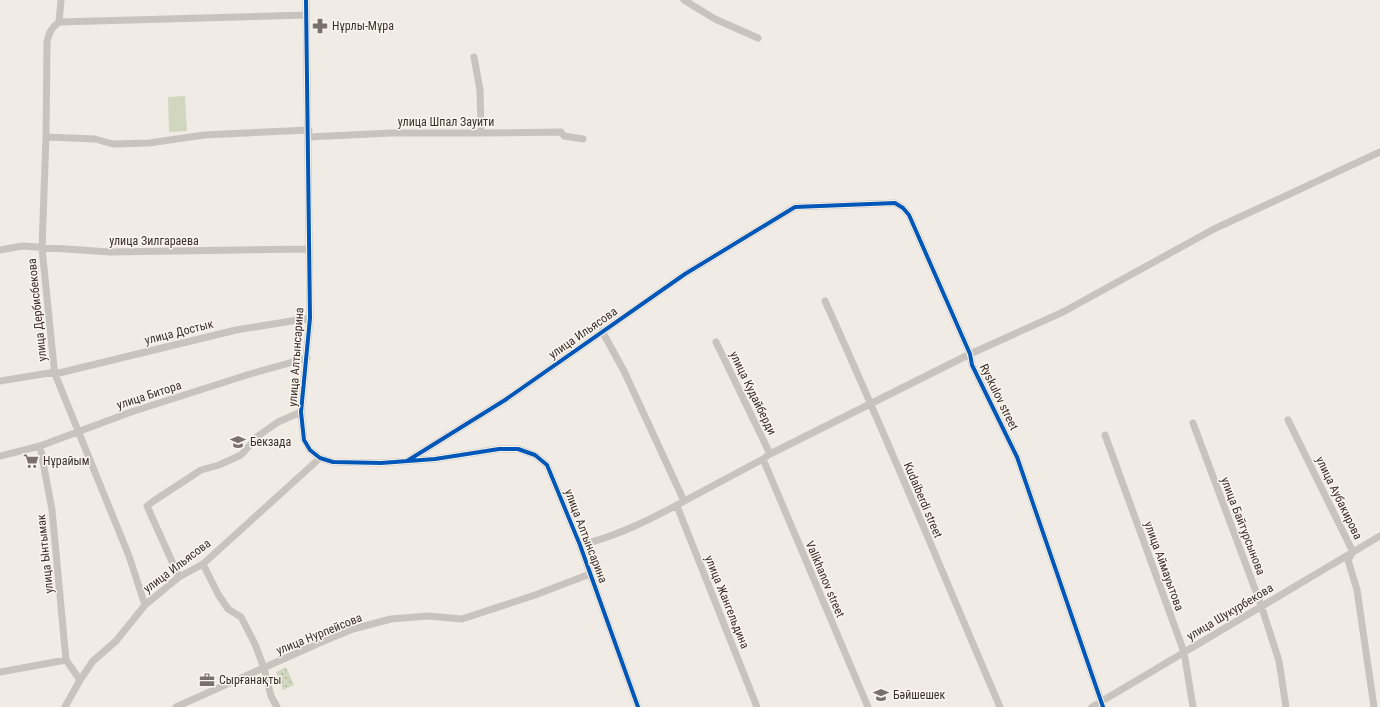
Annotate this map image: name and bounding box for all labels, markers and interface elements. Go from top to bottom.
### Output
pharmacy icon: Нұрлы-Мұра [311,17,329,35]
place label: Нұрлы-Мұра [332,19,394,33]
street label: улица Шпал Зауити [398,115,494,129]
street label: улица Зилгараева [109,234,199,248]
street label: улица Дербисбекова [25,258,49,362]
street label: улица Ильясова [546,304,620,362]
street label: улица Алтынсарина [286,307,306,407]
street label: улица Достык [143,317,215,347]
street label: улица Кудайберди [727,349,779,437]
street label: Ryskulov street [977,362,1021,433]
street label: улица Битора [115,378,183,412]
school or university icon: Бекзада [229,433,247,451]
place label: Бекзада [250,435,292,449]
supermarket icon: Нұрайым [22,452,40,470]
place label: Нұрайым [43,454,89,468]
street label: улица Аубакирова [1313,454,1365,542]
street label: Kudaiberdi street [901,460,945,540]
street label: улица Байтурсынова [1218,475,1268,577]
street label: улица Алтынсарина [562,487,610,585]
street label: улица Ынтымак [34,514,56,594]
street label: улица Аймауытова [1141,519,1187,613]
street label: улица Ильясова [141,536,213,596]
street label: Valikhanov street [803,539,848,620]
street label: улица Жангельдина [702,553,752,651]
street label: улица Шукурбекова [1184,581,1276,643]
street label: улица Нурпейсова [274,610,364,658]
office icon: Сырғанақты [198,671,216,689]
place label: Сырғанақты [219,673,282,687]
school or university icon: Бәйшешек [872,686,890,704]
place label: Бәйшешек [893,688,945,702]

